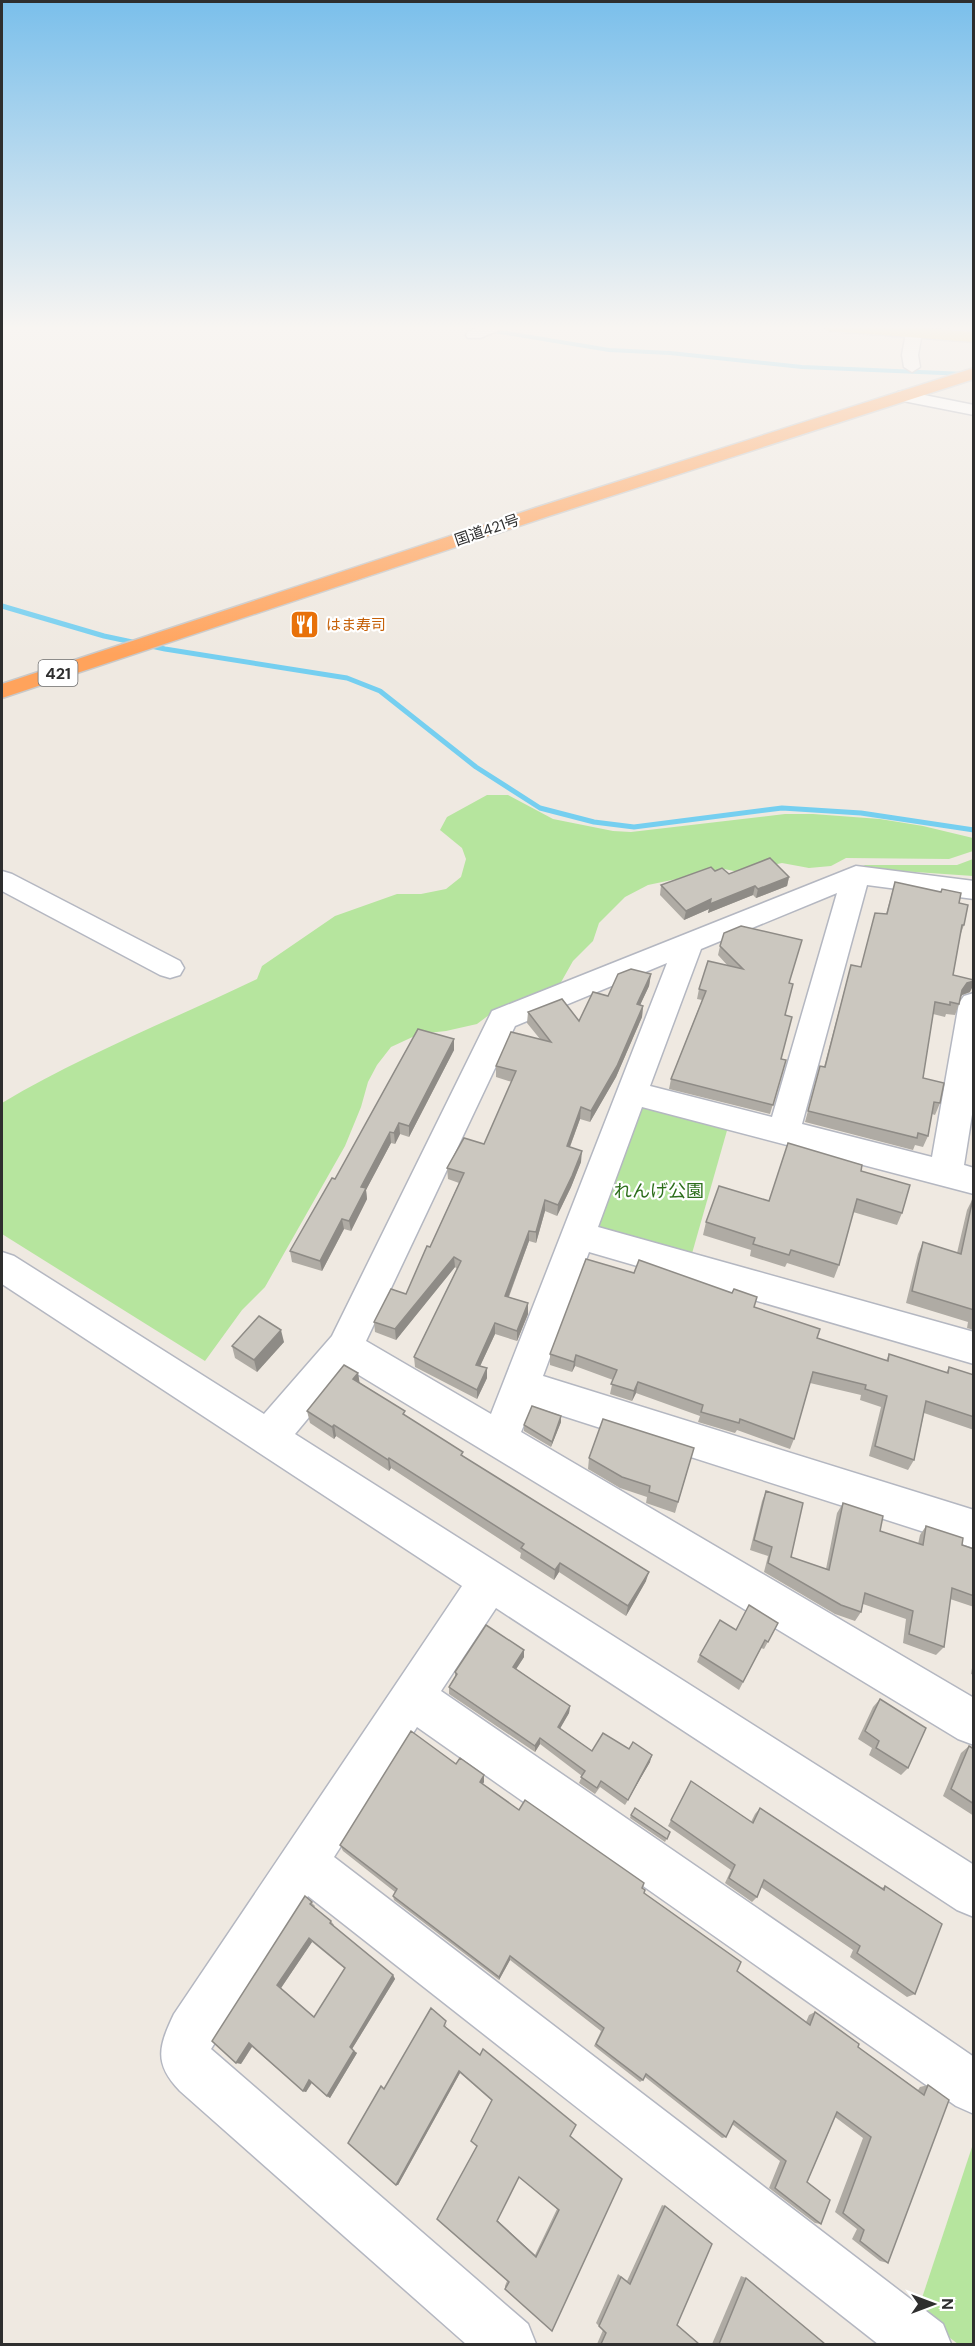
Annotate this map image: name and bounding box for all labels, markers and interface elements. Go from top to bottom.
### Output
street label: 国道421号 [452,510,522,550]
restaurant icon: はま寿司 [289,609,321,641]
place label: はま寿司 [326,615,386,635]
road number: 421 [38,660,78,686]
park label: れんげ公園 [614,1179,704,1203]
north arrow [903,2274,963,2334]
text: N [937,2298,958,2310]

